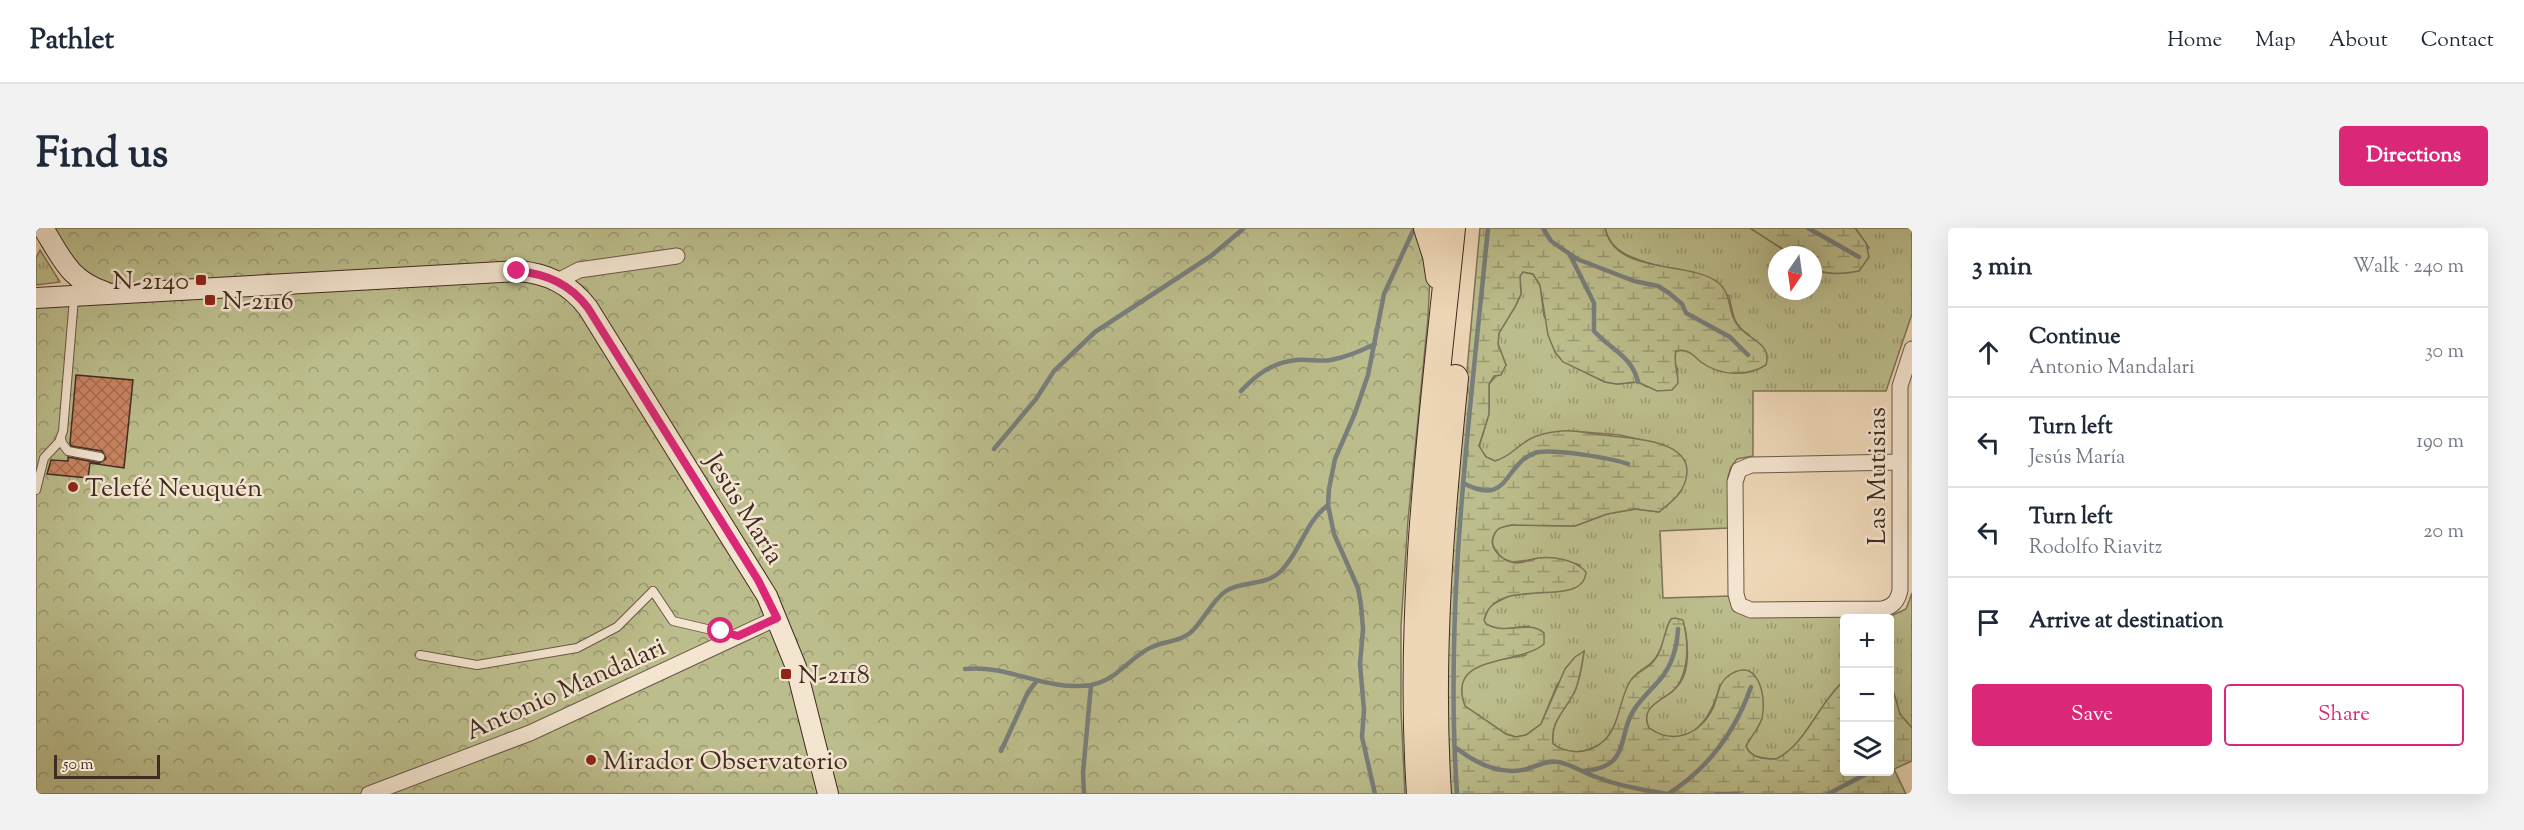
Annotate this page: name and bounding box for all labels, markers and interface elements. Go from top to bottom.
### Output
text: Pathlet [30,21,114,61]
text: Home [2167,26,2222,56]
text: Map [2255,26,2296,56]
text: About [2329,26,2388,56]
text: Contact [2421,26,2494,56]
text: Find us [36,126,168,186]
button: Directions [2339,126,2488,186]
north arrow [1768,246,1822,300]
text: 3 min [1972,249,2032,286]
text: Walk · 240 m [2353,253,2464,282]
route end [503,257,529,283]
place label: N-2140 [112,264,189,301]
marker: N-2140 [194,273,208,287]
place label: N-2116 [222,284,294,321]
marker: N-2116 [203,293,217,307]
text: Continue [2029,322,2120,354]
icon: ahead [1972,336,2005,369]
text: 30 m [2425,338,2464,367]
text: Antonio Mandalari [2029,354,2195,383]
street label: Las Mutisias [1860,407,1897,545]
text: Turn left [2029,412,2112,444]
icon: left [1972,426,2005,459]
text: 190 m [2416,428,2464,457]
text: Jesús María [2029,444,2125,473]
street label: Jesús María [693,445,792,572]
place label: Telefé Neuquén [85,471,262,508]
marker: Telefé Neuquén [66,480,80,494]
text: Turn left [2029,502,2112,534]
icon: left [1972,516,2005,549]
text: 20 m [2423,518,2464,547]
text: Rodolfo Riavitz [2029,534,2162,563]
icon: arrive [1972,606,2005,639]
text: Arrive at destination [2029,606,2224,638]
map controls [1840,614,1894,776]
button: + [1840,614,1894,668]
route start [707,617,733,643]
street label: Antonio Mandalari [460,630,672,751]
place label: N-2118 [798,658,870,695]
marker: N-2118 [779,667,793,681]
button: − [1840,668,1894,722]
button: Save [1972,684,2212,746]
button: Share [2224,684,2464,746]
button: layers [1840,722,1894,776]
place label: Mirador Observatorio [603,744,848,781]
scale bar [54,752,160,780]
marker: Mirador Observatorio [584,753,598,767]
text: 50 m [63,754,94,777]

